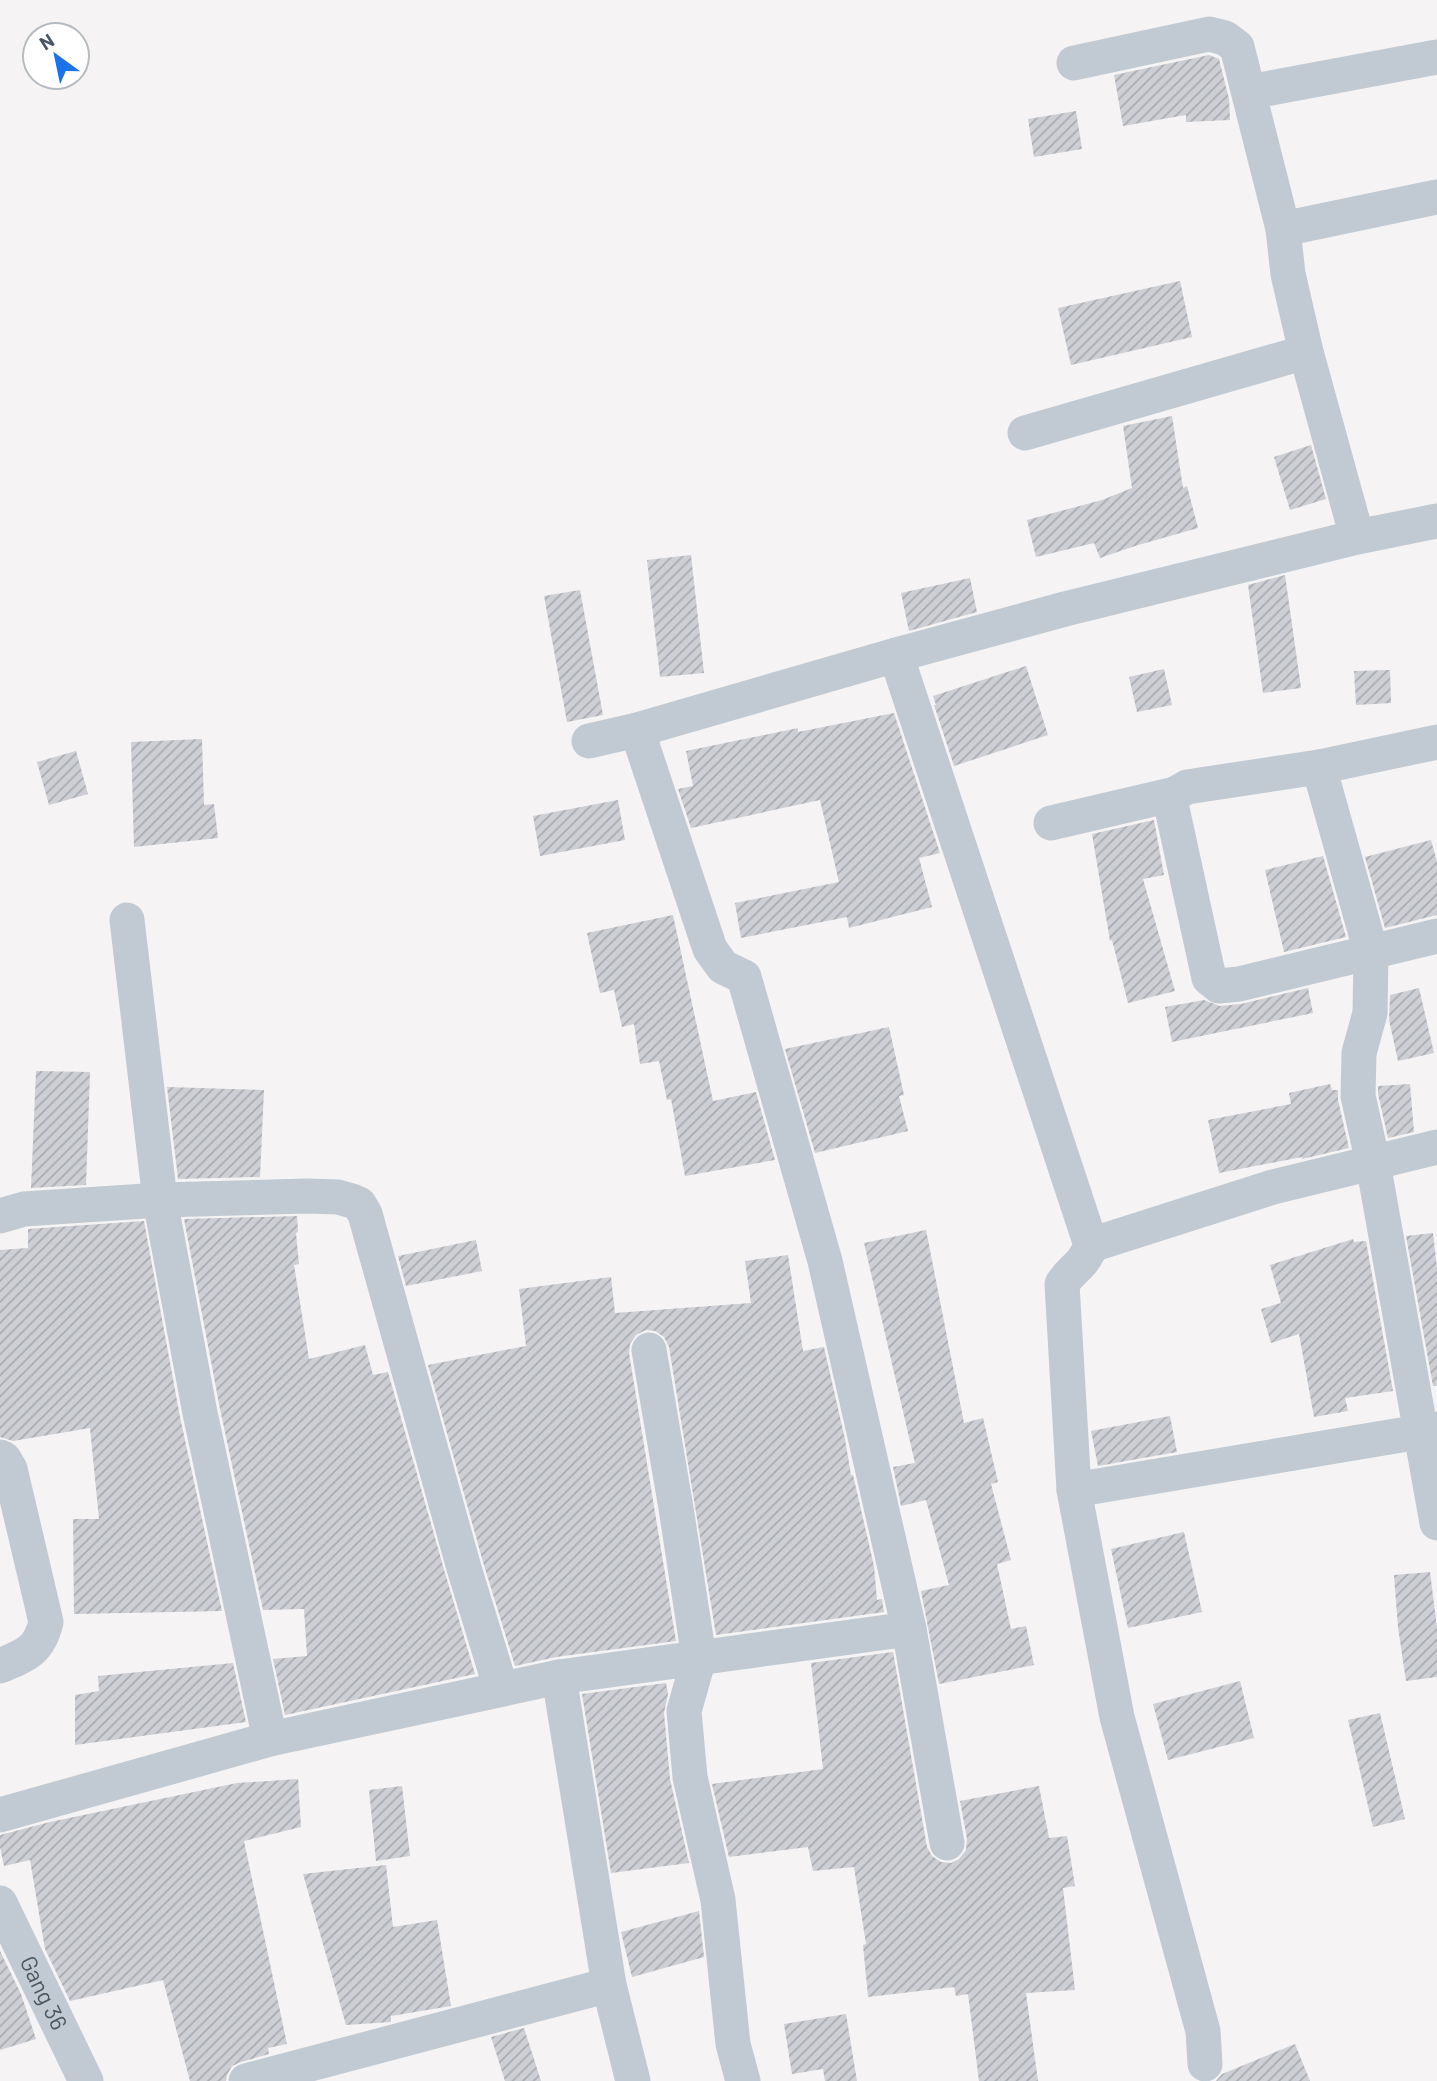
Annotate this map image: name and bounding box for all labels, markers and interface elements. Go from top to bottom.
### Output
north arrow [21,21,91,91]
text: N [35,28,58,54]
street label: Gang 36 [15,1951,74,2034]

